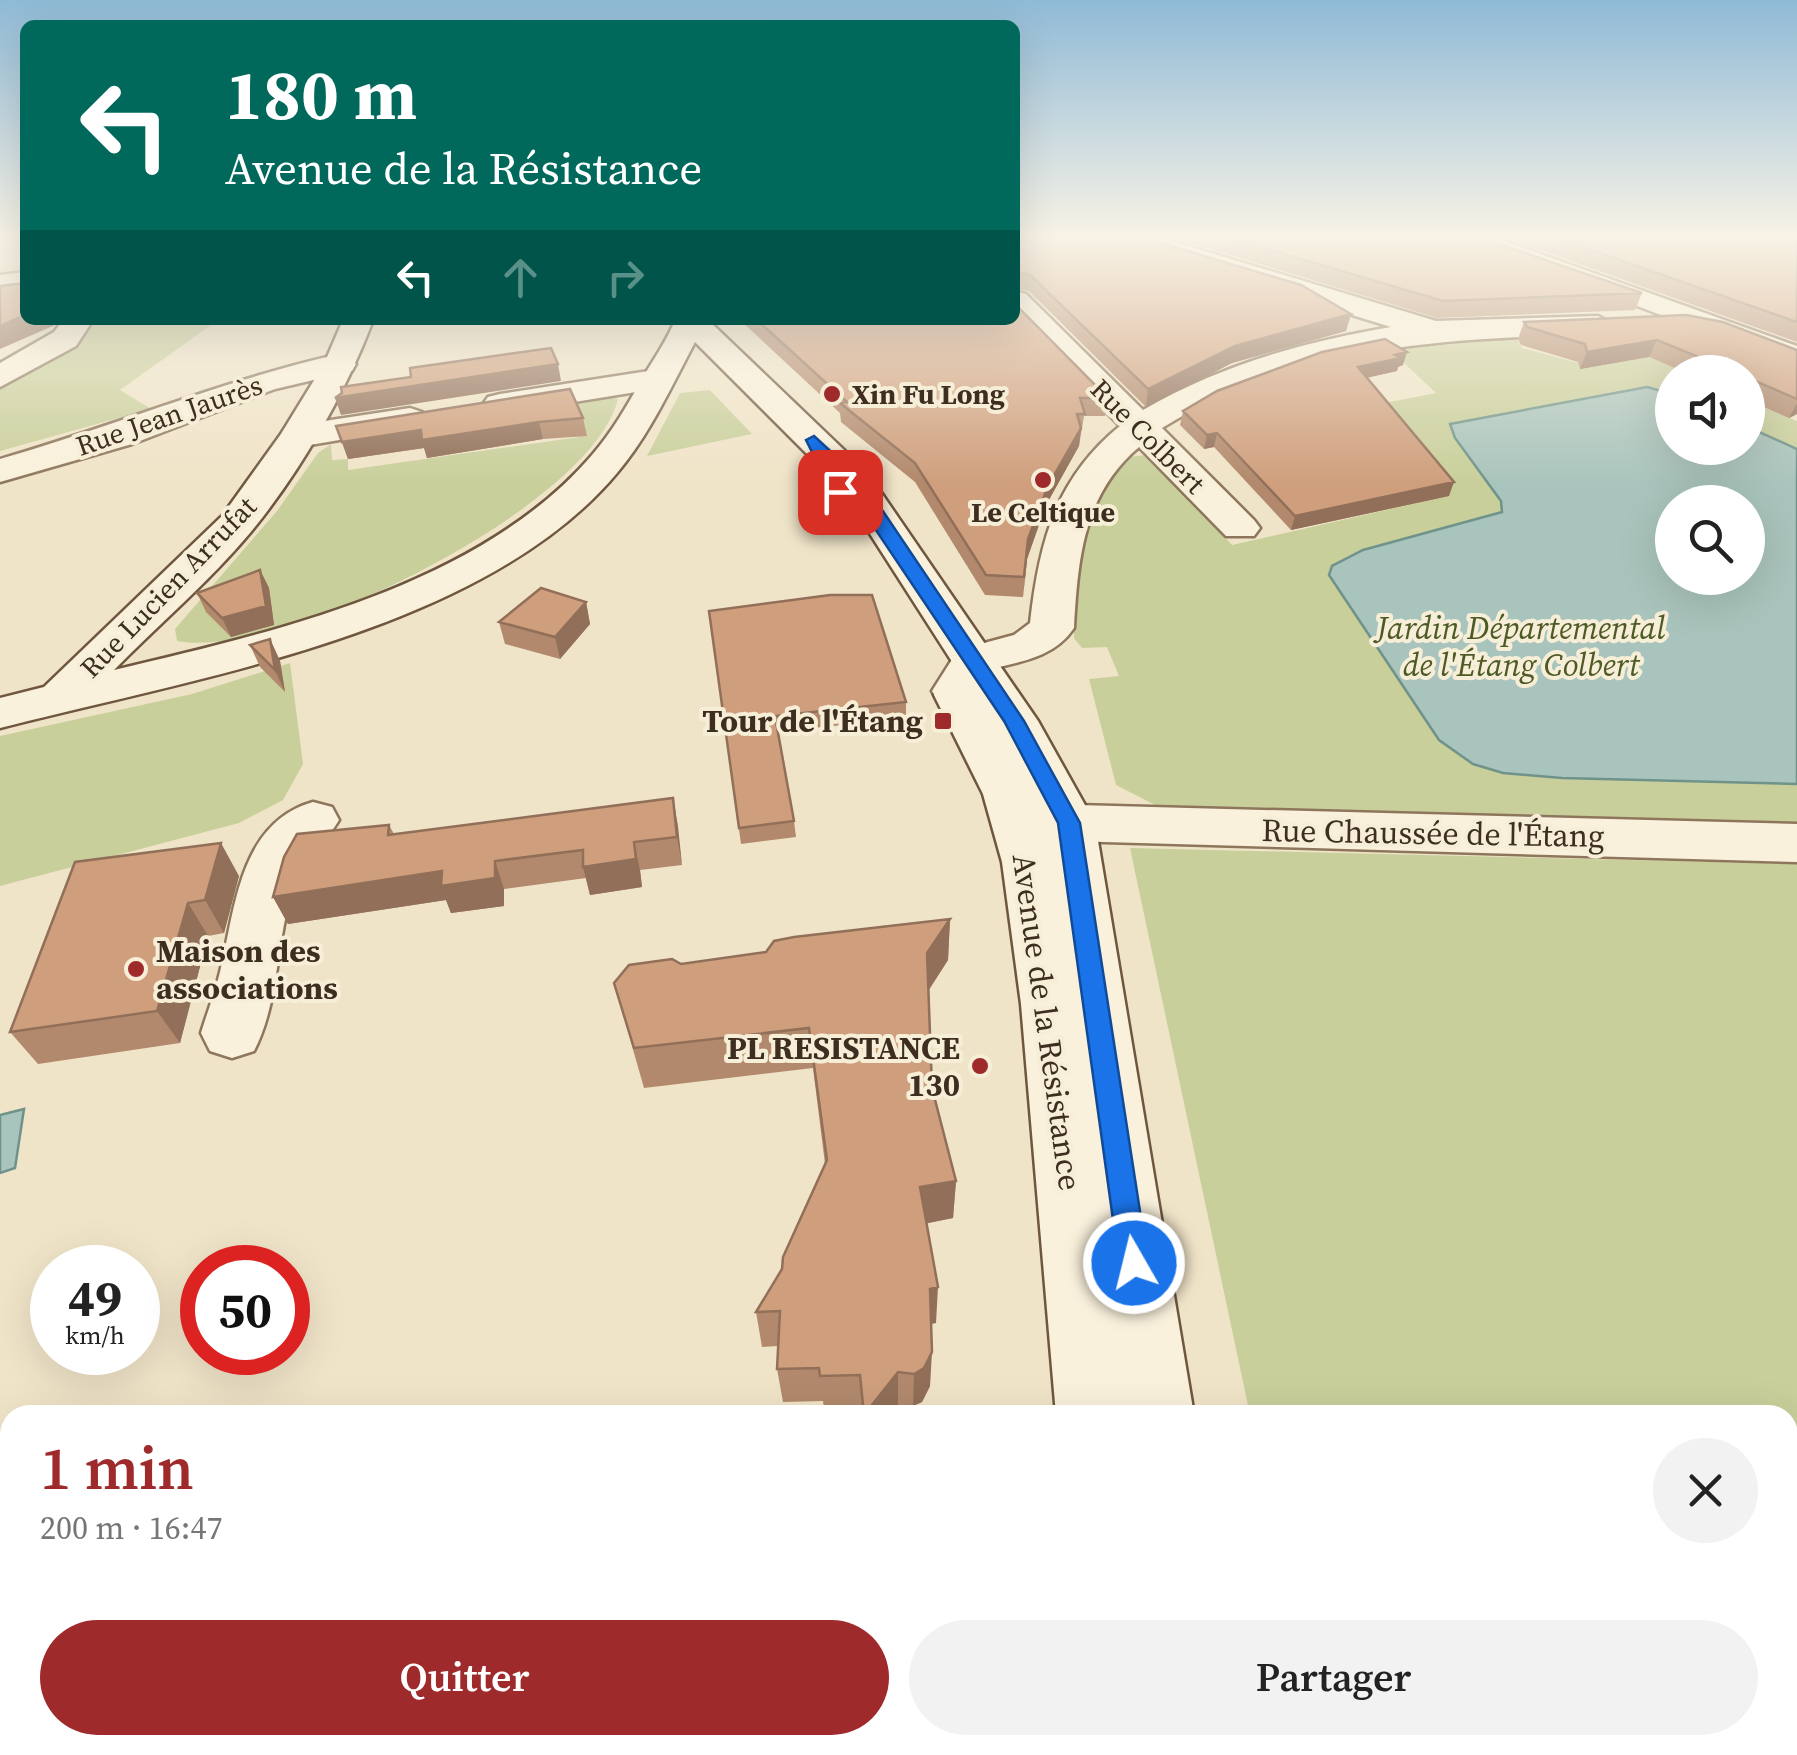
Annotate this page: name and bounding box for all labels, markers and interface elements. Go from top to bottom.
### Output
text: 180 m [225,46,417,142]
icon: left [60,60,190,190]
text: Avenue de la Résistance [225,137,702,199]
icon: left [388,250,443,305]
icon: ahead [493,250,548,305]
icon: right [598,250,653,305]
map controls [1655,355,1765,595]
button: sound [1655,355,1765,465]
street label: Rue Jean Jaurès [71,365,267,465]
street label: Rue Colbert [1082,370,1214,502]
place label: Xin Fu Long [852,375,1005,413]
marker: Xin Fu Long [821,383,843,405]
pin [798,450,883,535]
icon: arrive [813,465,868,520]
marker: Le Celtique [1032,469,1054,491]
button: search [1655,485,1765,595]
street label: Rue Lucien Arrufat [71,487,265,686]
place label: Le Celtique [971,493,1115,531]
park label: Jardin Départemental de l'Étang Colbert [1373,606,1665,687]
place label: Tour de l'Étang [702,699,924,743]
marker: Tour de l'Étang [932,710,954,732]
street label: Rue Chaussée de l'Étang [1261,808,1605,858]
street label: Avenue de la Résistance [1002,851,1092,1193]
place label: Maison des associations [156,929,338,1010]
marker: Maison des associations [125,958,147,980]
place label: PL RESISTANCE 130 [727,1026,960,1107]
marker: PL RESISTANCE 130 [969,1055,991,1077]
position arrow [1082,1211,1186,1315]
speed limit sign: 50 [180,1245,310,1375]
text: 49 [68,1263,122,1332]
text: km/h [65,1318,125,1352]
text: 1 min [40,1427,194,1509]
button: close [1653,1438,1758,1543]
text: 200 m · 16:47 [40,1506,222,1550]
button: Quitter [40,1620,889,1735]
button: Partager [909,1620,1758,1735]

